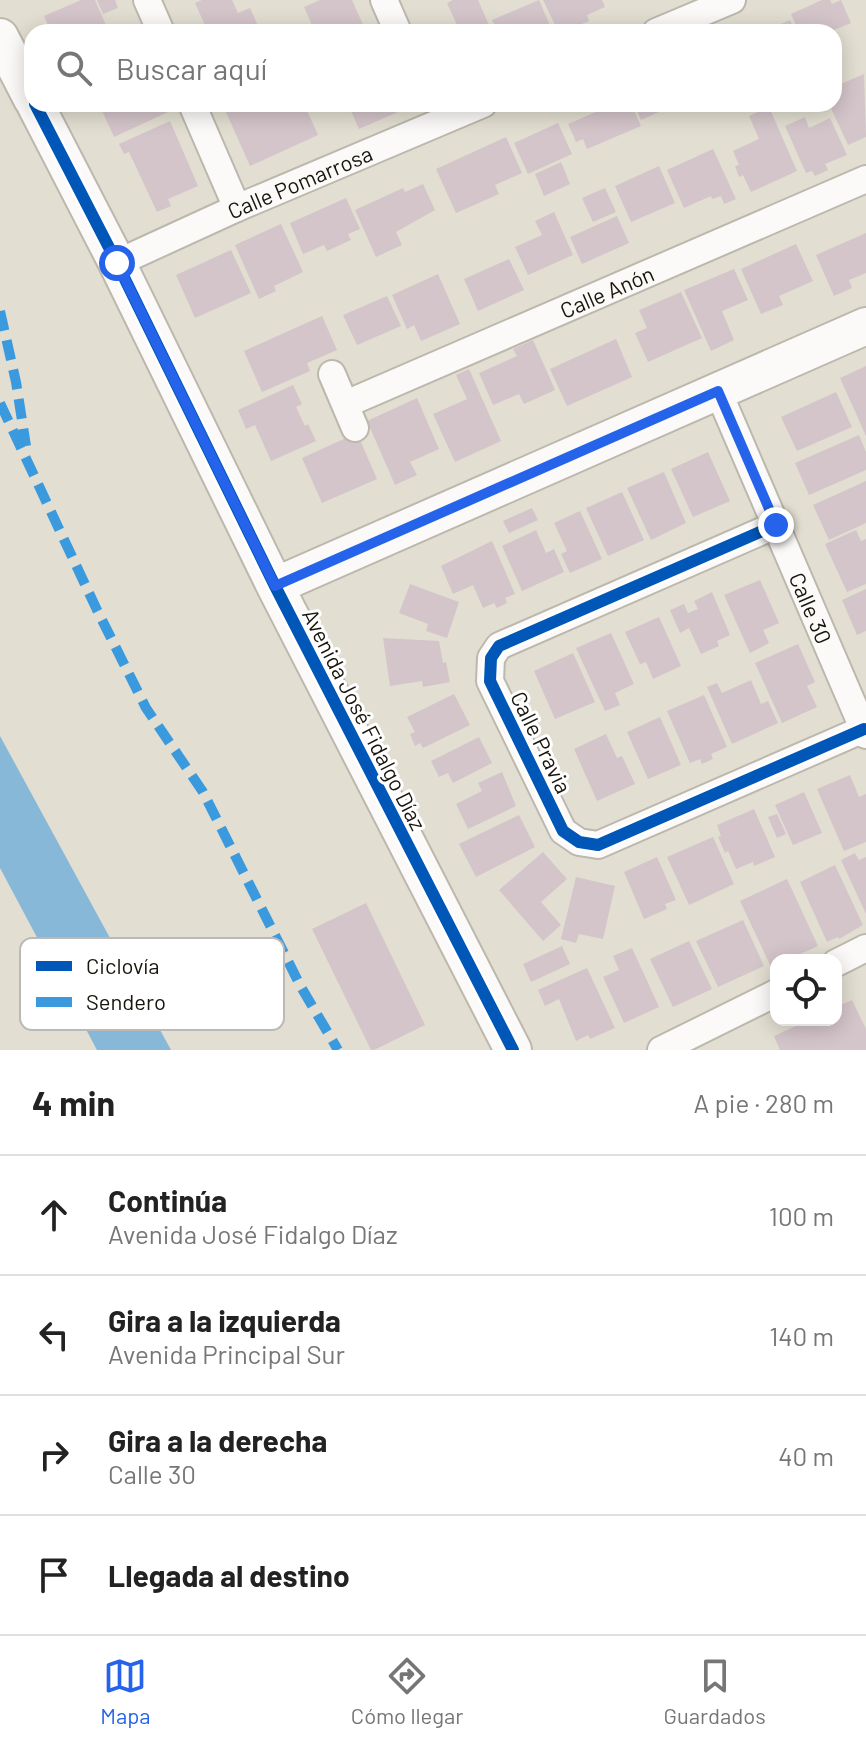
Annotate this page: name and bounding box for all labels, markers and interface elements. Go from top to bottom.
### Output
search box [24,24,842,112]
icon: search [52,46,96,90]
text: Buscar aquí [116,50,267,86]
street label: Calle Pomarrosa [223,139,376,224]
route start [99,245,135,281]
street label: Calle Anón [556,260,657,323]
route end [758,507,794,543]
street label: Calle 30 [785,568,838,647]
street label: Avenida José Fidalgo Díaz [298,604,432,834]
street label: Calle Pravia [506,687,578,797]
legend [20,938,284,1030]
text: Ciclovía [86,952,159,978]
map controls [770,954,842,1026]
button: locate [770,954,842,1026]
text: Sendero [86,988,166,1014]
text: 4 min [32,1082,115,1123]
text: A pie · 280 m [693,1087,834,1118]
text: Continúa [108,1182,227,1218]
icon: ahead [32,1193,76,1237]
text: 100 m [769,1200,834,1231]
text: Avenida José Fidalgo Díaz [108,1218,397,1249]
text: Gira a la izquierda [108,1302,341,1338]
icon: left [32,1313,76,1357]
text: 140 m [769,1320,834,1351]
text: Avenida Principal Sur [108,1338,345,1369]
text: Gira a la derecha [108,1422,327,1458]
icon: right [32,1433,76,1477]
text: 40 m [778,1440,834,1471]
text: Calle 30 [108,1458,196,1489]
icon: arrive [32,1553,76,1597]
text: Llegada al destino [108,1557,350,1593]
tab: Mapa [100,1654,151,1728]
tab: Cómo llegar [351,1654,463,1728]
tab: Guardados [664,1654,766,1728]

